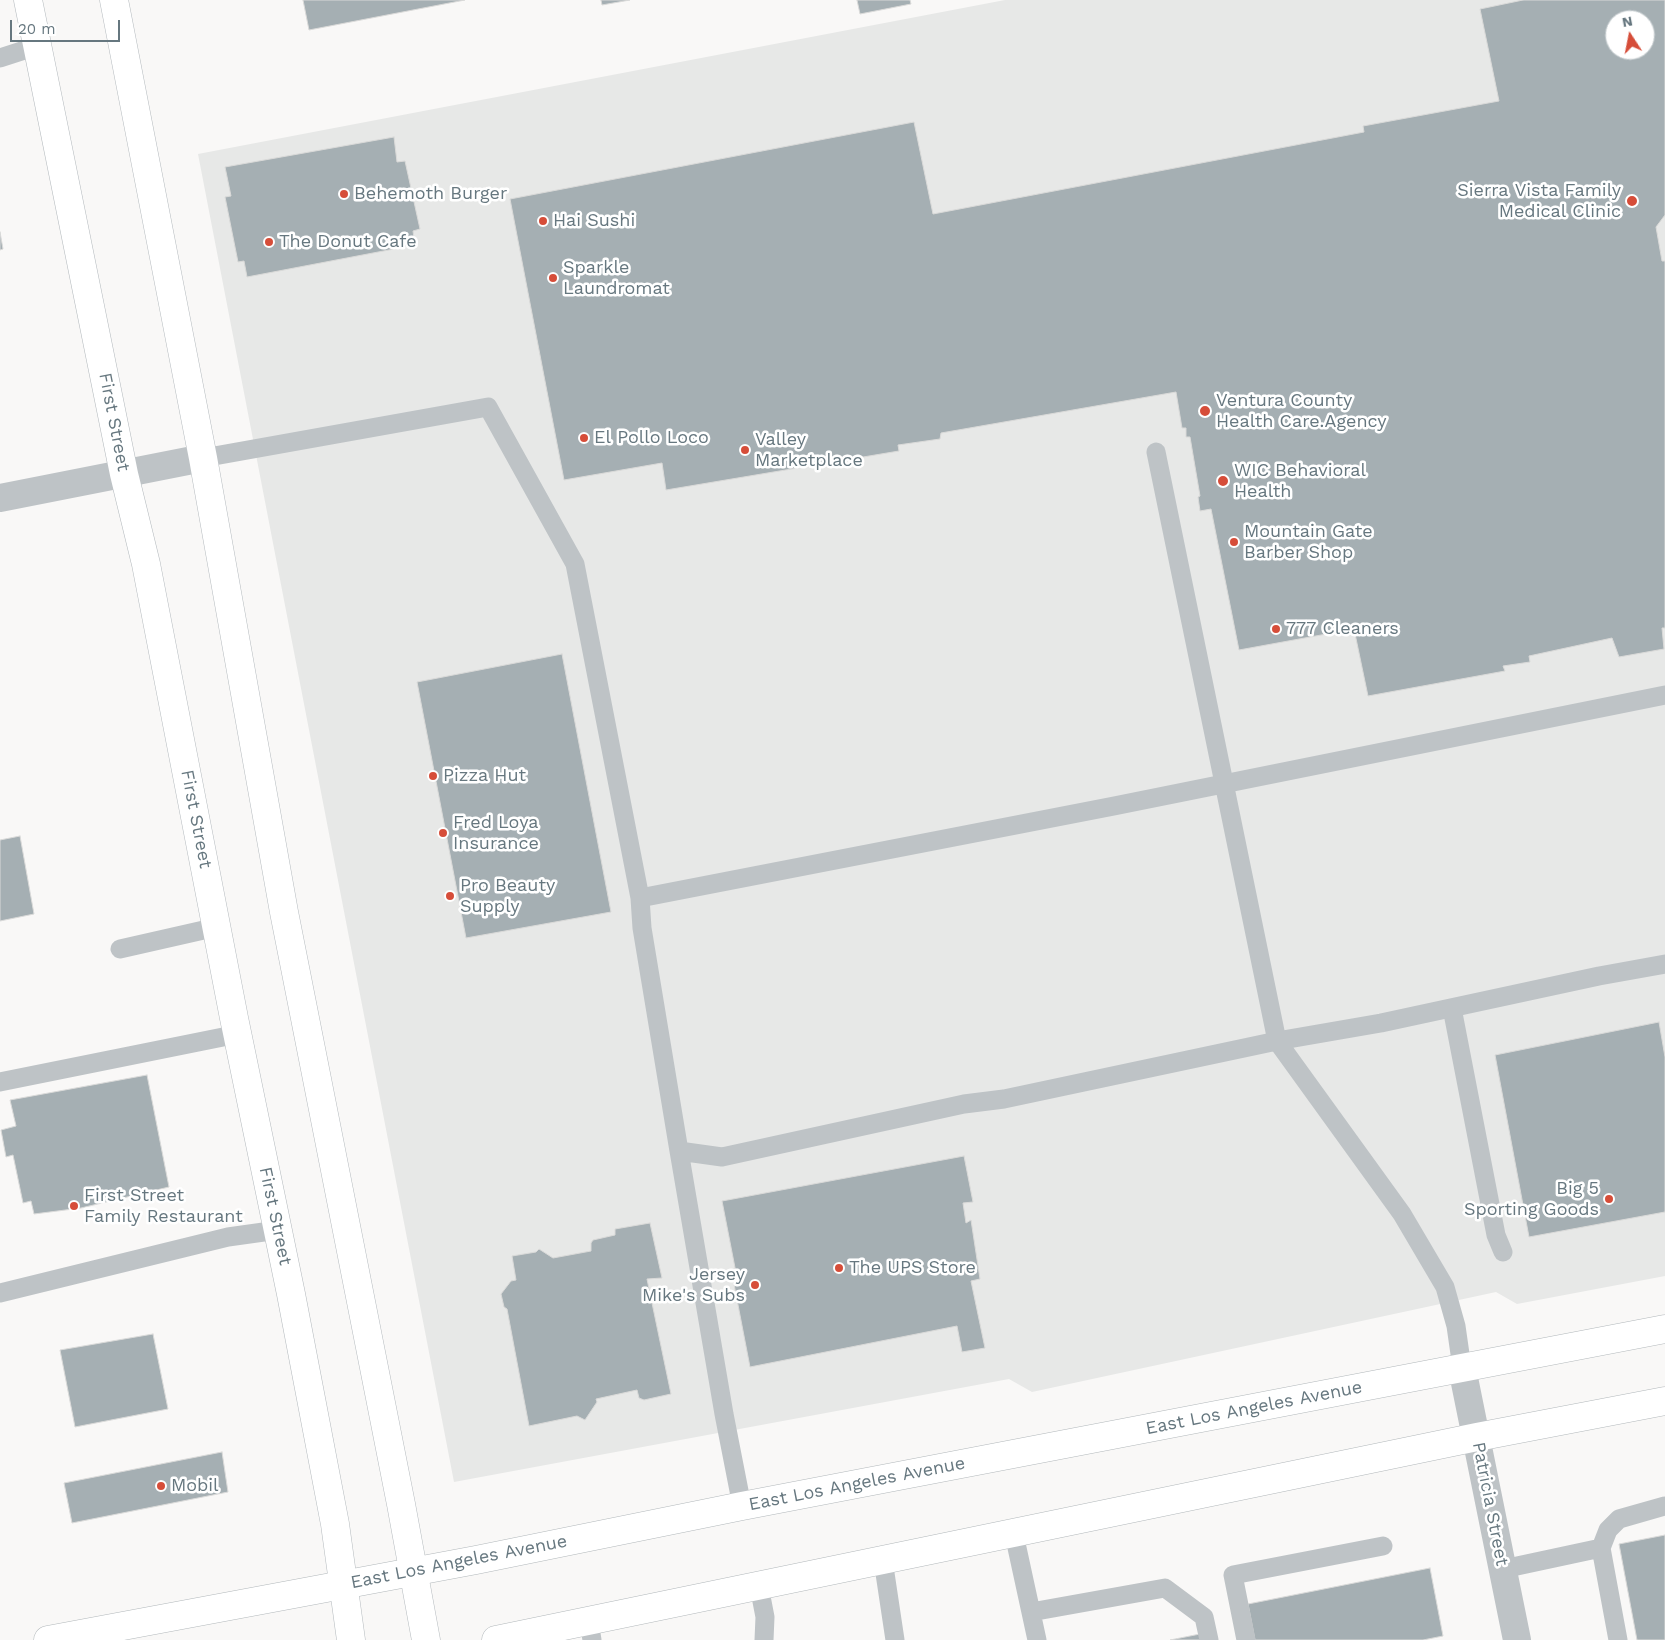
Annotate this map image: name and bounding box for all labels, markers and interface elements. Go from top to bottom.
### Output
scale bar [12,10,122,42]
north arrow [1605,10,1655,60]
text: N [1621,12,1634,30]
text: 20 m [18,20,56,38]
place label: Sierra Vista Family Medical Clinic [1457,180,1621,222]
place label: Behemoth Burger [354,183,507,205]
marker: Behemoth Burger [338,188,350,200]
marker: Sierra Vista Family Medical Clinic [1625,194,1639,208]
place label: Hai Sushi [553,210,635,232]
marker: Hai Sushi [537,215,549,227]
place label: The Donut Cafe [279,231,417,253]
marker: The Donut Cafe [263,236,275,248]
place label: Sparkle Laundromat [563,257,670,300]
marker: Sparkle Laundromat [547,272,559,284]
street label: First Street [94,371,134,473]
place label: Ventura County Health Care.Agency [1216,390,1387,432]
marker: Ventura County Health Care.Agency [1198,404,1212,418]
place label: El Pollo Loco [594,427,709,449]
place label: Valley Marketplace [755,429,863,472]
marker: El Pollo Loco [578,432,590,444]
marker: Valley Marketplace [739,444,751,456]
place label: WIC Behavioral Health [1234,460,1366,502]
marker: WIC Behavioral Health [1216,474,1230,488]
place label: Mountain Gate Barber Shop [1244,521,1373,564]
marker: Mountain Gate Barber Shop [1228,536,1240,548]
place label: 777 Cleaners [1286,618,1399,640]
marker: 777 Cleaners [1270,623,1282,635]
place label: Pizza Hut [443,765,526,787]
street label: First Street [176,768,216,870]
marker: Pizza Hut [427,770,439,782]
place label: Fred Loya Insurance [453,812,539,854]
marker: Fred Loya Insurance [437,827,449,839]
place label: Pro Beauty Supply [460,875,555,918]
marker: Pro Beauty Supply [444,890,456,902]
street label: First Street [254,1165,296,1267]
place label: Big 5 Sporting Goods [1464,1178,1599,1220]
place label: First Street Family Restaurant [84,1185,243,1228]
marker: Big 5 Sporting Goods [1603,1193,1615,1205]
marker: First Street Family Restaurant [68,1200,80,1212]
place label: The UPS Store [849,1257,976,1279]
marker: The UPS Store [833,1262,845,1274]
place label: Jersey Mike's Subs [642,1264,745,1306]
marker: Jersey Mike's Subs [749,1279,761,1291]
street label: East Los Angeles Avenue [1144,1376,1364,1440]
street label: Patricia Street [1467,1440,1513,1568]
street label: East Los Angeles Avenue [747,1452,967,1516]
place label: Mobil [171,1475,219,1497]
marker: Mobil [155,1480,167,1492]
street label: East Los Angeles Avenue [349,1530,569,1594]

